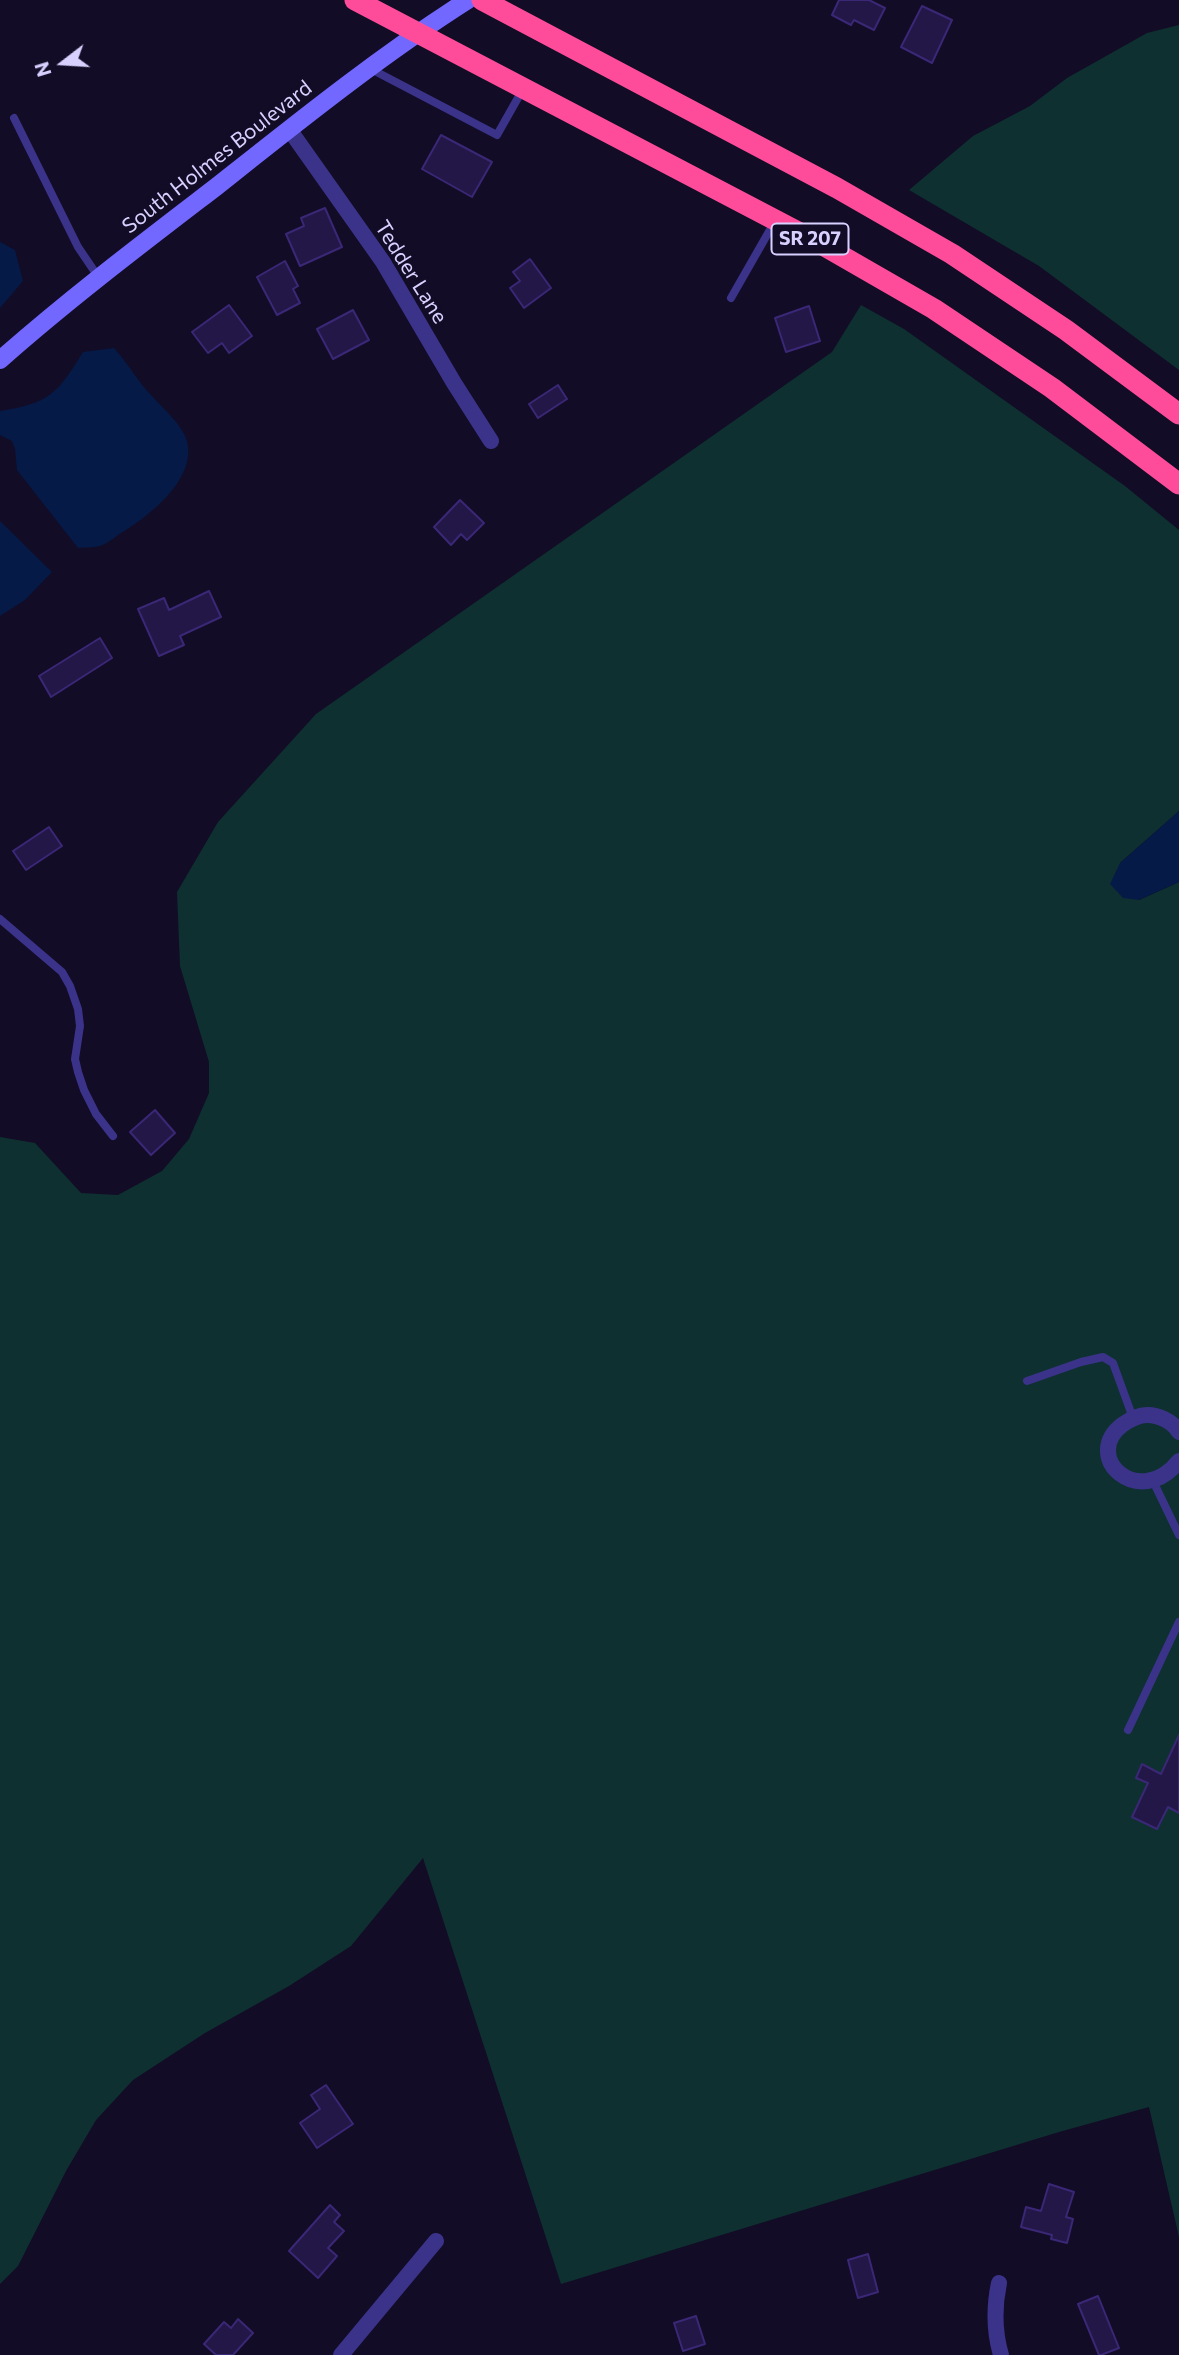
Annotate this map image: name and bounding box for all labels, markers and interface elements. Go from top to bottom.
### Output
north arrow [28,28,98,98]
text: N [29,59,56,79]
street label: South Holmes Boulevard [117,75,317,239]
street label: Tedder Lane [369,216,453,328]
road number: SR 207 [772,224,848,255]

